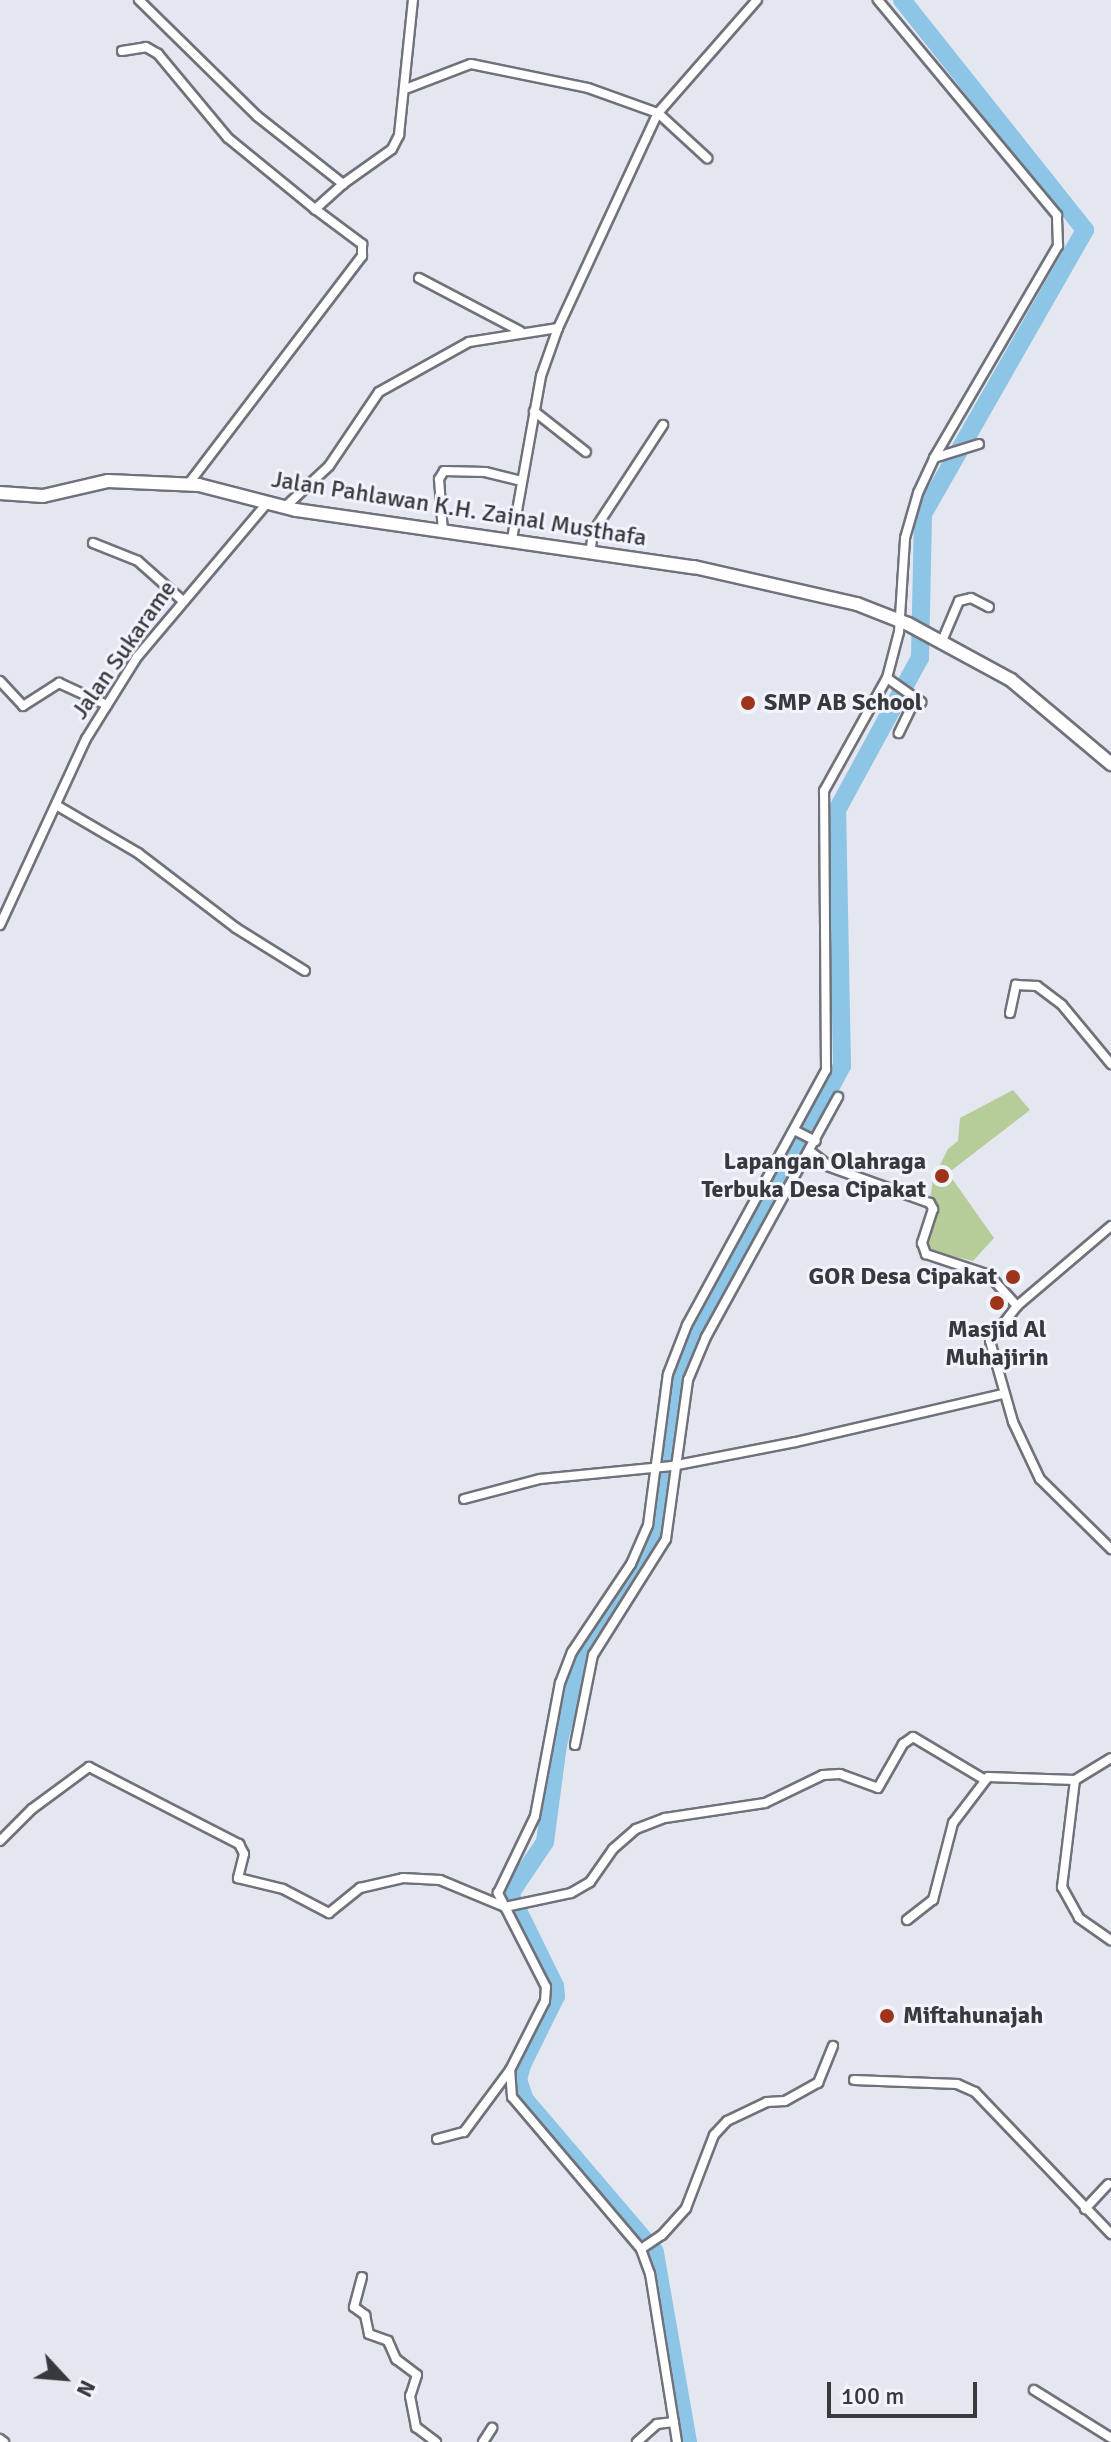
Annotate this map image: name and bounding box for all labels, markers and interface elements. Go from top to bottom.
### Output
street label: Jalan Pahlawan K.H. Zainal Musthafa [269,465,649,553]
street label: Jalan Sukarame [66,575,182,725]
place label: SMP AB School [764,689,922,717]
marker: SMP AB School [739,694,757,712]
place label: Lapangan Olahraga Terbuka Desa Cipakat [701,1148,926,1204]
marker: Lapangan Olahraga Terbuka Desa Cipakat [933,1167,951,1185]
place label: GOR Desa Cipakat [808,1263,997,1291]
marker: GOR Desa Cipakat [1004,1268,1022,1286]
marker: Masjid Al Muhajirin [988,1294,1006,1312]
place label: Masjid Al Muhajirin [945,1316,1049,1372]
place label: Miftahunajah [903,2002,1043,2030]
marker: Miftahunajah [878,2007,896,2025]
north arrow [24,2338,104,2418]
scale bar [831,2366,981,2416]
text: N [71,2376,102,2402]
text: 100 m [841,2381,904,2411]

